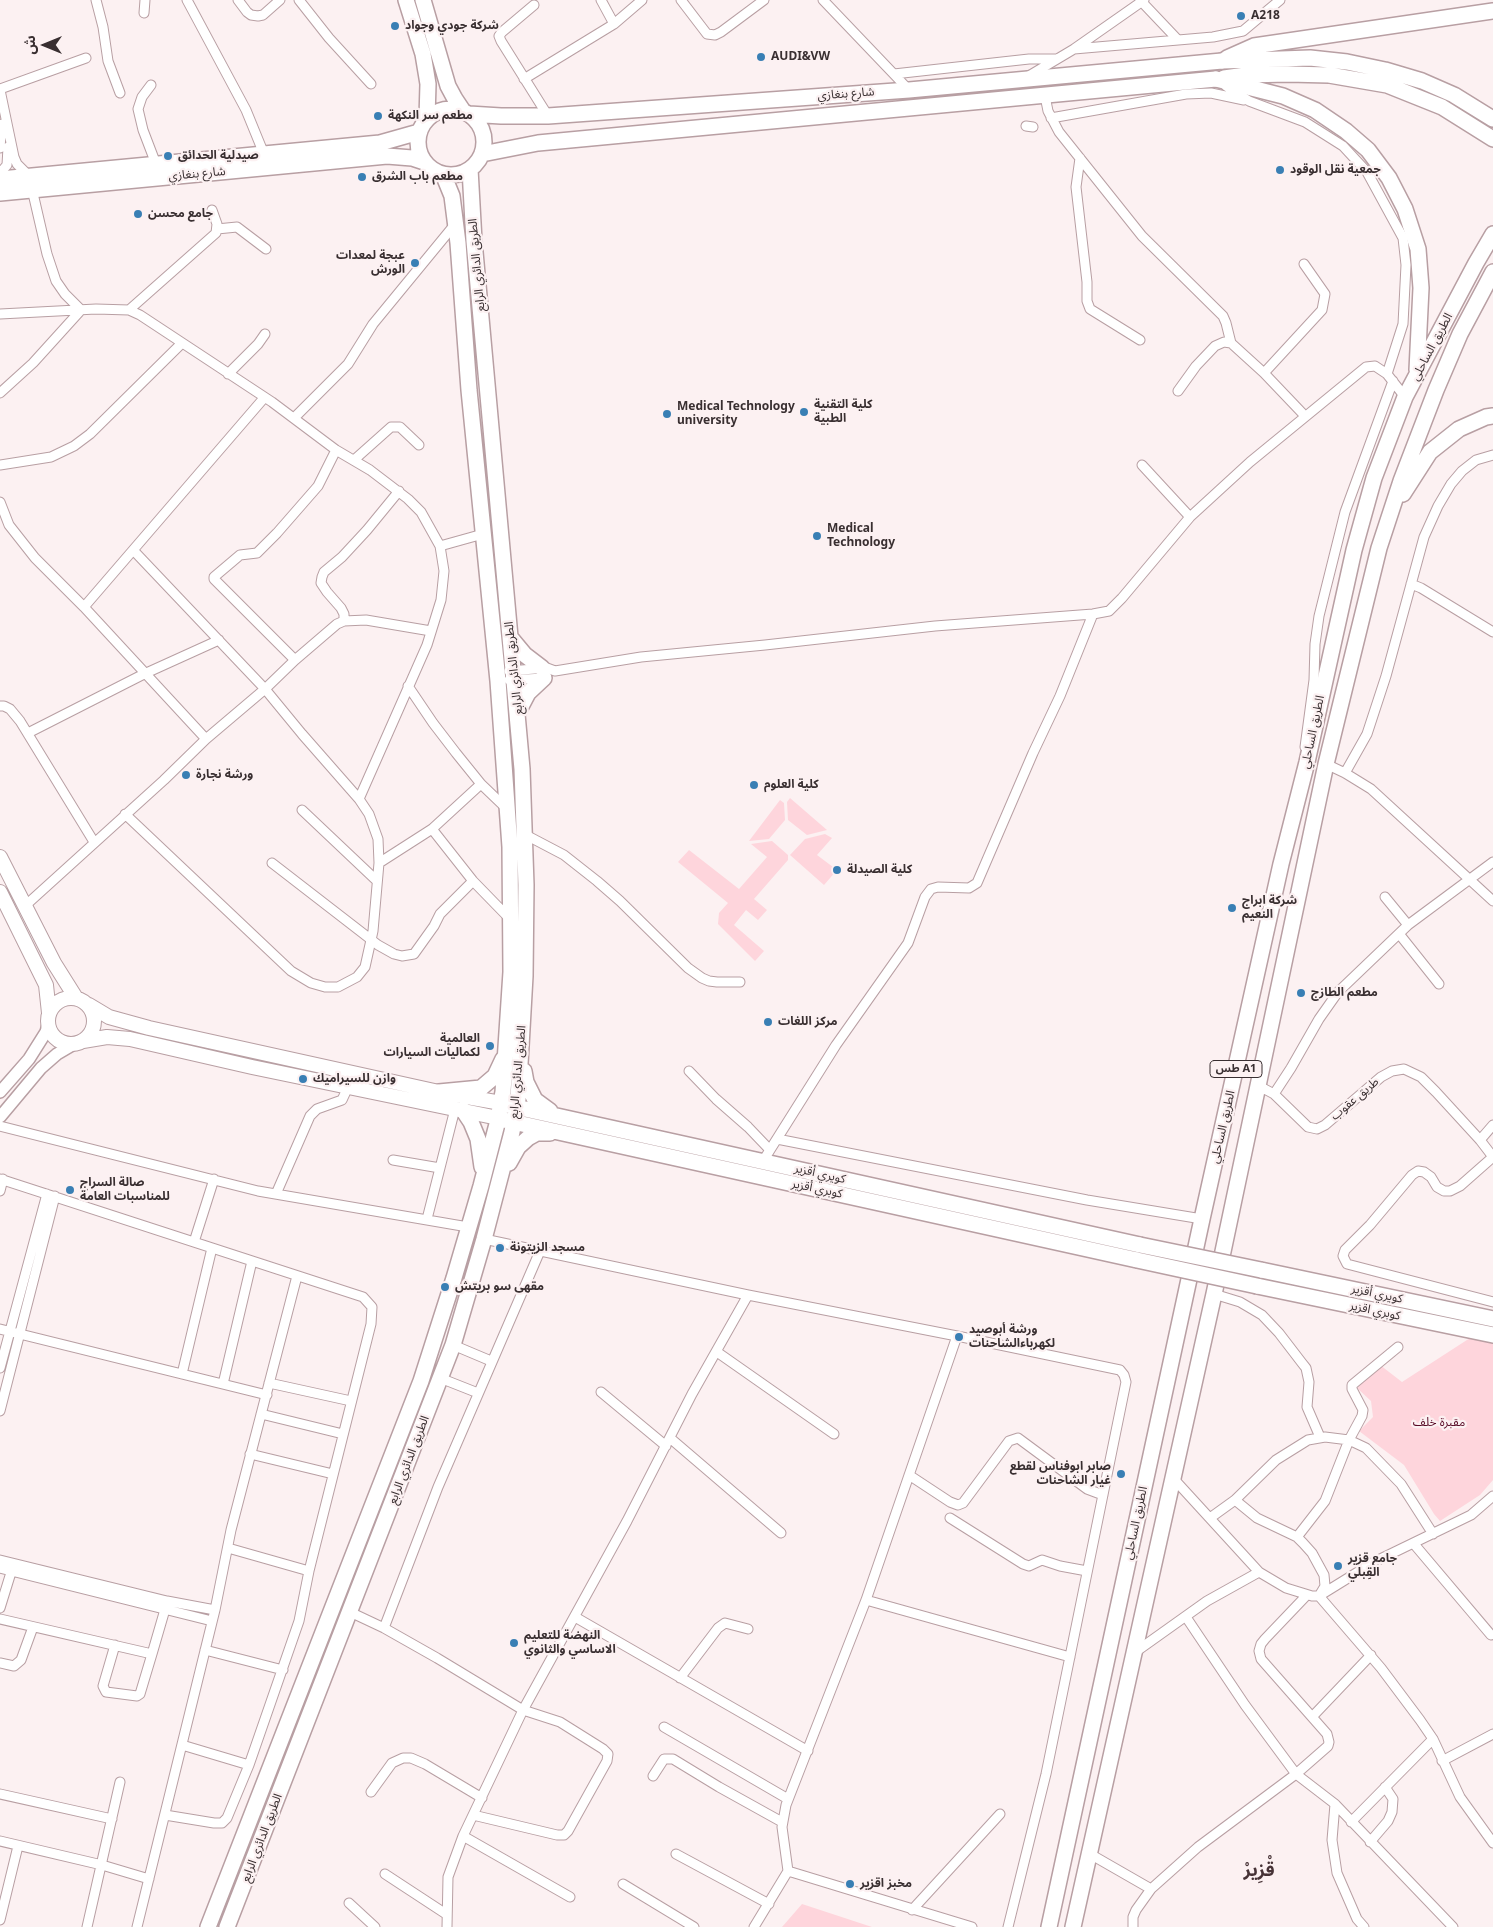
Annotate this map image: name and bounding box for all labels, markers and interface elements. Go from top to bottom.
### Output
place label: A218 [1251,9,1280,23]
marker: A218 [1235,10,1247,22]
place label: شركة جودي وجواد [405,19,499,33]
north arrow [20,20,70,70]
marker: شركة جودي وجواد [389,20,401,32]
text: ش [20,35,39,55]
place label: AUDI&VW [771,50,830,64]
marker: AUDI&VW [755,51,767,63]
street label: شارع بنغازي [817,85,875,103]
place label: مطعم سر النكهة [388,109,473,123]
marker: مطعم سر النكهة [372,110,384,122]
place label: صيدلية الحدائق [178,149,259,163]
marker: صيدلية الحدائق [162,150,174,162]
place label: جمعية نقل الوقود [1290,163,1381,177]
street label: شارع بنغازي [168,164,226,184]
marker: جمعية نقل الوقود [1274,164,1286,176]
place label: مطعم باب الشرق [372,170,463,184]
marker: مطعم باب الشرق [356,171,368,183]
place label: جامع محسن [148,207,213,221]
marker: جامع محسن [132,208,144,220]
street label: الطريق الدائري الرابع [466,218,488,312]
place label: عبجة لمعدات الورش [336,249,405,277]
marker: عبجة لمعدات الورش [409,257,421,269]
street label: الطريق الساحلي [1408,311,1456,383]
place label: كلية التقنية الطبية [814,398,873,426]
place label: Medical Technology university [677,400,795,428]
marker: كلية التقنية الطبية [798,406,810,418]
marker: Medical Technology university [661,408,673,420]
place label: Medical Technology [827,522,895,550]
marker: Medical Technology [811,530,823,542]
street label: الطريق الدائري الرابع [502,621,526,715]
street label: الطريق الساحلي [1298,694,1328,770]
place label: ورشة نجارة [196,768,253,782]
marker: ورشة نجارة [180,769,192,781]
place label: كلية العلوم [764,778,819,792]
marker: كلية العلوم [748,779,760,791]
place label: كلية الصيدلة [847,863,912,877]
marker: كلية الصيدلة [831,864,843,876]
place label: شركة ابراج النعيم [1242,894,1297,922]
marker: شركة ابراج النعيم [1226,902,1238,914]
place label: مطعم الطازج [1311,986,1378,1000]
marker: مطعم الطازج [1295,987,1307,999]
place label: مركز اللغات [778,1015,838,1029]
marker: مركز اللغات [762,1016,774,1028]
street label: الطريق الدائري الرابع [507,1025,529,1119]
place label: العالمية لكماليات السيارات [383,1032,480,1060]
marker: العالمية لكماليات السيارات [484,1040,496,1052]
road number: طس A1 [1210,1060,1262,1078]
place label: وازن للسيراميك [313,1072,396,1086]
marker: وازن للسيراميك [297,1073,309,1085]
street label: طريق عقوب [1328,1075,1382,1123]
street label: الطريق الساحلي [1208,1089,1238,1165]
street label: كويري أقزير [793,1161,847,1187]
place label: صالة السراج للمناسبات العامة [80,1176,170,1204]
street label: كوبري أقزير [790,1177,844,1201]
marker: صالة السراج للمناسبات العامة [64,1184,76,1196]
place label: مسجد الزيتونة [510,1241,585,1255]
marker: مسجد الزيتونة [494,1242,506,1254]
place label: مقهى سو بريتش [455,1280,544,1294]
marker: مقهى سو بريتش [439,1281,451,1293]
street label: كويري أقزير [1350,1282,1404,1306]
street label: كوبري اقزير [1348,1299,1402,1323]
place label: ورشة أبوصيد لكهرباءالشاحنات [969,1323,1055,1351]
marker: ورشة أبوصيد لكهرباءالشاحنات [953,1331,965,1343]
street label: الطريق الدائري الرابع [386,1414,432,1506]
park label: مقبرة خلف [1413,1416,1465,1430]
place label: صابر ابوفناس لقطع غيار الشاحنات [1010,1460,1111,1488]
marker: صابر ابوفناس لقطع غيار الشاحنات [1115,1468,1127,1480]
street label: الطريق الساحلي [1121,1485,1151,1561]
place label: جامع قزير القِبلي [1348,1552,1397,1580]
marker: جامع قزير القِبلي [1332,1560,1344,1572]
place label: النهضة للتعليم الاساسي والثانوي [524,1629,616,1657]
marker: النهضة للتعليم الاساسي والثانوي [508,1637,520,1649]
street label: الطريق الدائري الرابع [239,1792,285,1884]
district label: قْزِيرْ [1243,1860,1275,1882]
place label: مخبز اقزير [860,1877,912,1891]
marker: مخبز اقزير [844,1878,856,1890]

